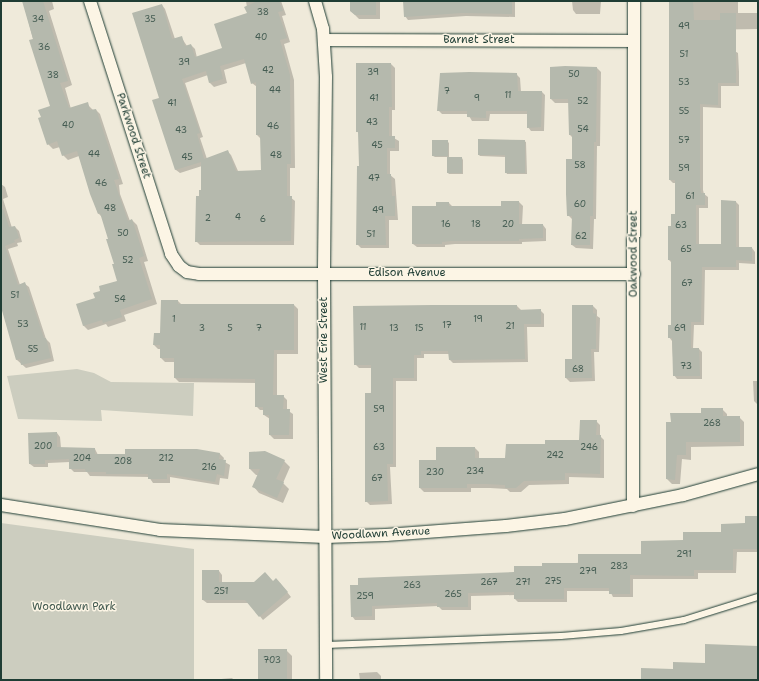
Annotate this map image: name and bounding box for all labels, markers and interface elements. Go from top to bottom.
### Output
house number: 38 [257,7,269,17]
house number: 34 [32,14,44,24]
house number: 35 [144,14,156,24]
house number: 49 [678,21,690,31]
house number: 40 [255,32,267,42]
street label: Barnet Street [443,33,515,47]
house number: 36 [38,42,50,52]
house number: 51 [680,49,688,59]
house number: 39 [178,57,190,67]
house number: 42 [262,65,274,75]
house number: 39 [367,67,379,77]
house number: 50 [568,69,580,79]
house number: 38 [47,70,59,80]
house number: 53 [678,77,690,87]
house number: 44 [269,85,281,95]
house number: 7 [444,86,450,96]
house number: 11 [504,90,512,100]
street label: Parkwood Street [113,91,153,181]
house number: 41 [369,93,379,103]
house number: 9 [474,93,480,103]
house number: 52 [577,96,589,106]
house number: 41 [167,98,177,108]
house number: 55 [679,106,689,116]
house number: 43 [366,117,378,127]
house number: 40 [62,120,74,130]
house number: 46 [267,121,279,131]
house number: 54 [577,124,589,134]
house number: 43 [175,125,187,135]
house number: 57 [678,135,690,145]
house number: 45 [371,140,383,150]
house number: 44 [88,149,100,159]
house number: 48 [270,150,282,160]
house number: 45 [181,152,193,162]
house number: 58 [574,160,586,170]
house number: 59 [678,163,690,173]
house number: 47 [368,173,380,183]
house number: 46 [95,178,107,188]
house number: 61 [685,191,695,201]
house number: 60 [574,199,586,209]
house number: 48 [104,203,116,213]
house number: 49 [372,205,384,215]
street label: Oakwood Street [627,211,641,297]
house number: 4 [235,212,241,222]
house number: 2 [205,213,211,223]
house number: 6 [260,214,266,224]
house number: 16 [441,219,451,229]
house number: 18 [471,219,481,229]
house number: 20 [502,219,514,229]
house number: 63 [675,220,687,230]
house number: 50 [117,228,129,238]
house number: 51 [367,229,375,239]
house number: 62 [575,231,587,241]
house number: 65 [680,244,692,254]
house number: 52 [122,255,134,265]
street label: Edison Avenue [368,266,446,280]
house number: 67 [681,278,693,288]
house number: 51 [11,290,19,300]
house number: 54 [114,294,126,304]
street label: West Erie Street [317,297,331,383]
house number: 1 [172,314,176,324]
house number: 19 [473,314,483,324]
house number: 53 [17,319,29,329]
house number: 17 [442,320,452,330]
house number: 21 [505,321,515,331]
house number: 11 [359,322,367,332]
house number: 3 [199,323,205,333]
house number: 5 [227,323,233,333]
house number: 7 [256,323,262,333]
house number: 13 [389,323,399,333]
house number: 15 [414,323,424,333]
house number: 69 [674,323,686,333]
house number: 55 [28,344,38,354]
house number: 73 [680,361,692,371]
house number: 68 [572,364,584,374]
house number: 59 [373,404,385,414]
house number: 268 [703,418,721,428]
house number: 200 [34,441,52,451]
house number: 63 [373,442,385,452]
house number: 246 [580,442,598,452]
house number: 242 [546,450,564,460]
house number: 204 [73,453,91,463]
house number: 212 [158,453,174,463]
house number: 208 [114,456,132,466]
house number: 216 [201,462,217,472]
house number: 234 [466,466,484,476]
house number: 230 [426,467,444,477]
house number: 67 [371,473,383,483]
street label: Woodlawn Avenue [331,525,431,543]
house number: 291 [676,549,692,559]
house number: 283 [610,561,628,571]
house number: 279 [579,566,597,576]
house number: 275 [544,576,562,586]
house number: 267 [480,577,498,587]
house number: 271 [515,577,531,587]
house number: 263 [403,580,421,590]
house number: 251 [213,586,229,596]
house number: 265 [444,589,462,599]
house number: 259 [356,591,374,601]
park label: Woodlawn Park [32,600,116,614]
house number: 703 [263,655,281,665]

